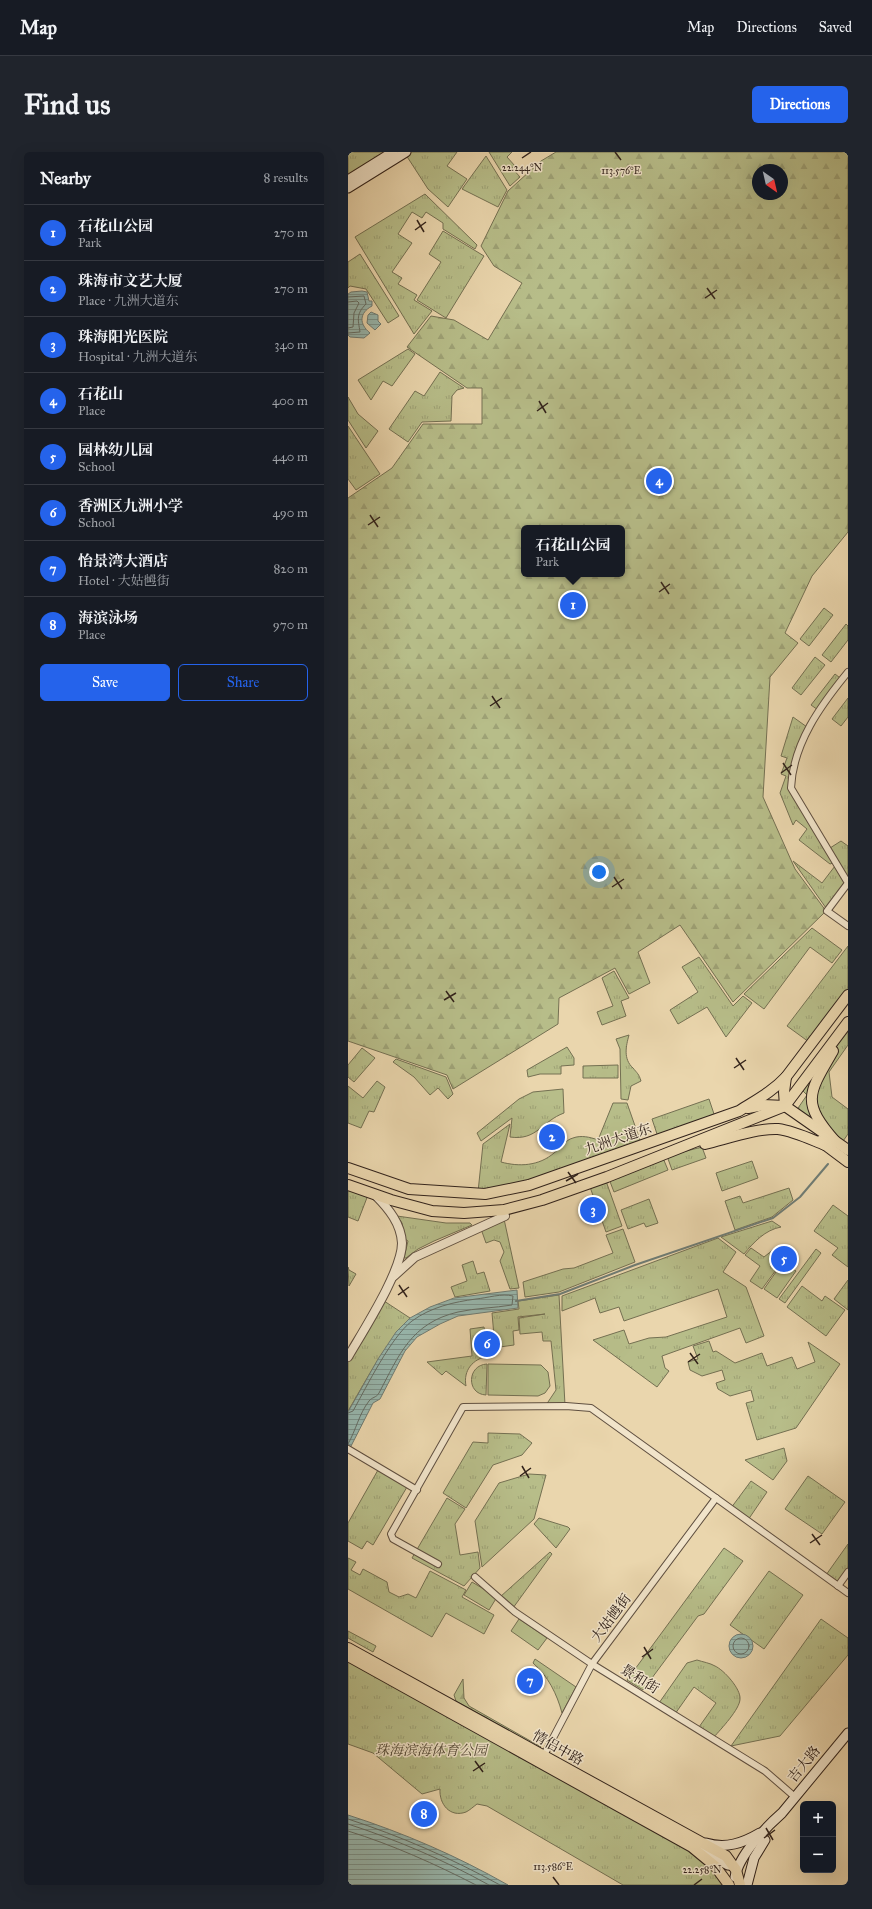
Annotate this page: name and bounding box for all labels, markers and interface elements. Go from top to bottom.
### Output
text: Map [20,16,57,39]
text: Map [687,19,714,36]
text: Directions [736,19,797,36]
text: Saved [819,19,852,36]
button: Directions [752,86,848,123]
text: Find us [24,87,110,122]
text: 22.244°N [502,162,543,174]
north arrow [752,164,788,200]
text: 113.576°E [601,165,641,177]
text: Nearby [40,168,91,189]
text: 8 results [264,170,308,186]
text: 石花山公园 [78,217,153,235]
text: 1 [50,225,56,241]
text: 270 m [274,225,308,241]
text: Park [78,235,102,251]
text: 珠海市文艺大厦 [78,272,183,290]
text: 2 [50,281,56,297]
text: 270 m [274,281,308,297]
text: Place · 九洲大道东 [78,293,179,309]
text: 珠海阳光医院 [78,328,168,346]
text: 3 [50,337,56,353]
text: 340 m [274,337,308,353]
text: Hospital · 九洲大道东 [78,349,198,365]
text: 石花山 [78,385,123,403]
text: 4 [49,393,57,409]
text: 400 m [272,393,308,409]
text: Place [78,403,105,419]
text: 园林幼儿园 [78,441,153,459]
text: 5 [50,449,56,465]
text: 440 m [272,449,308,465]
text: School [78,459,115,475]
pin: 4 [646,466,672,496]
text: 香洲区九洲小学 [78,497,183,515]
text: 6 [50,505,56,521]
text: 490 m [272,505,308,521]
text: School [78,515,115,531]
popup [521,525,625,577]
text: 石花山公园 [535,536,611,554]
text: 怡景湾大酒店 [78,552,168,570]
text: Park [535,554,559,570]
text: 7 [50,561,56,577]
text: 820 m [273,561,308,577]
text: Hotel · 大姑乸街 [78,573,170,589]
pin: 1 [560,590,586,620]
text: 海滨泳场 [78,609,138,627]
text: 8 [50,617,56,633]
text: 970 m [273,617,308,633]
text: Place [78,627,105,643]
button: Save [40,664,170,701]
button: Share [178,664,308,701]
your location [589,862,609,882]
street label: 九洲大道东 [582,1120,654,1158]
pin: 2 [539,1122,565,1152]
pin: 3 [580,1195,606,1225]
pin: 5 [771,1244,797,1274]
pin: 6 [474,1329,500,1359]
street label: 大姑乸街 [587,1591,635,1645]
street label: 景和街 [618,1661,662,1697]
pin: 7 [517,1666,543,1696]
street label: 情侣中路 [529,1727,587,1769]
park label: 珠海滨海体育公园 [375,1742,489,1759]
street label: 吉大路 [784,1742,824,1786]
pin: 8 [411,1799,437,1829]
map controls [800,1801,836,1873]
button: + [800,1801,836,1837]
button: − [800,1837,836,1873]
text: 113.586°E [533,1861,573,1873]
text: 22.258°N [682,1864,722,1876]

